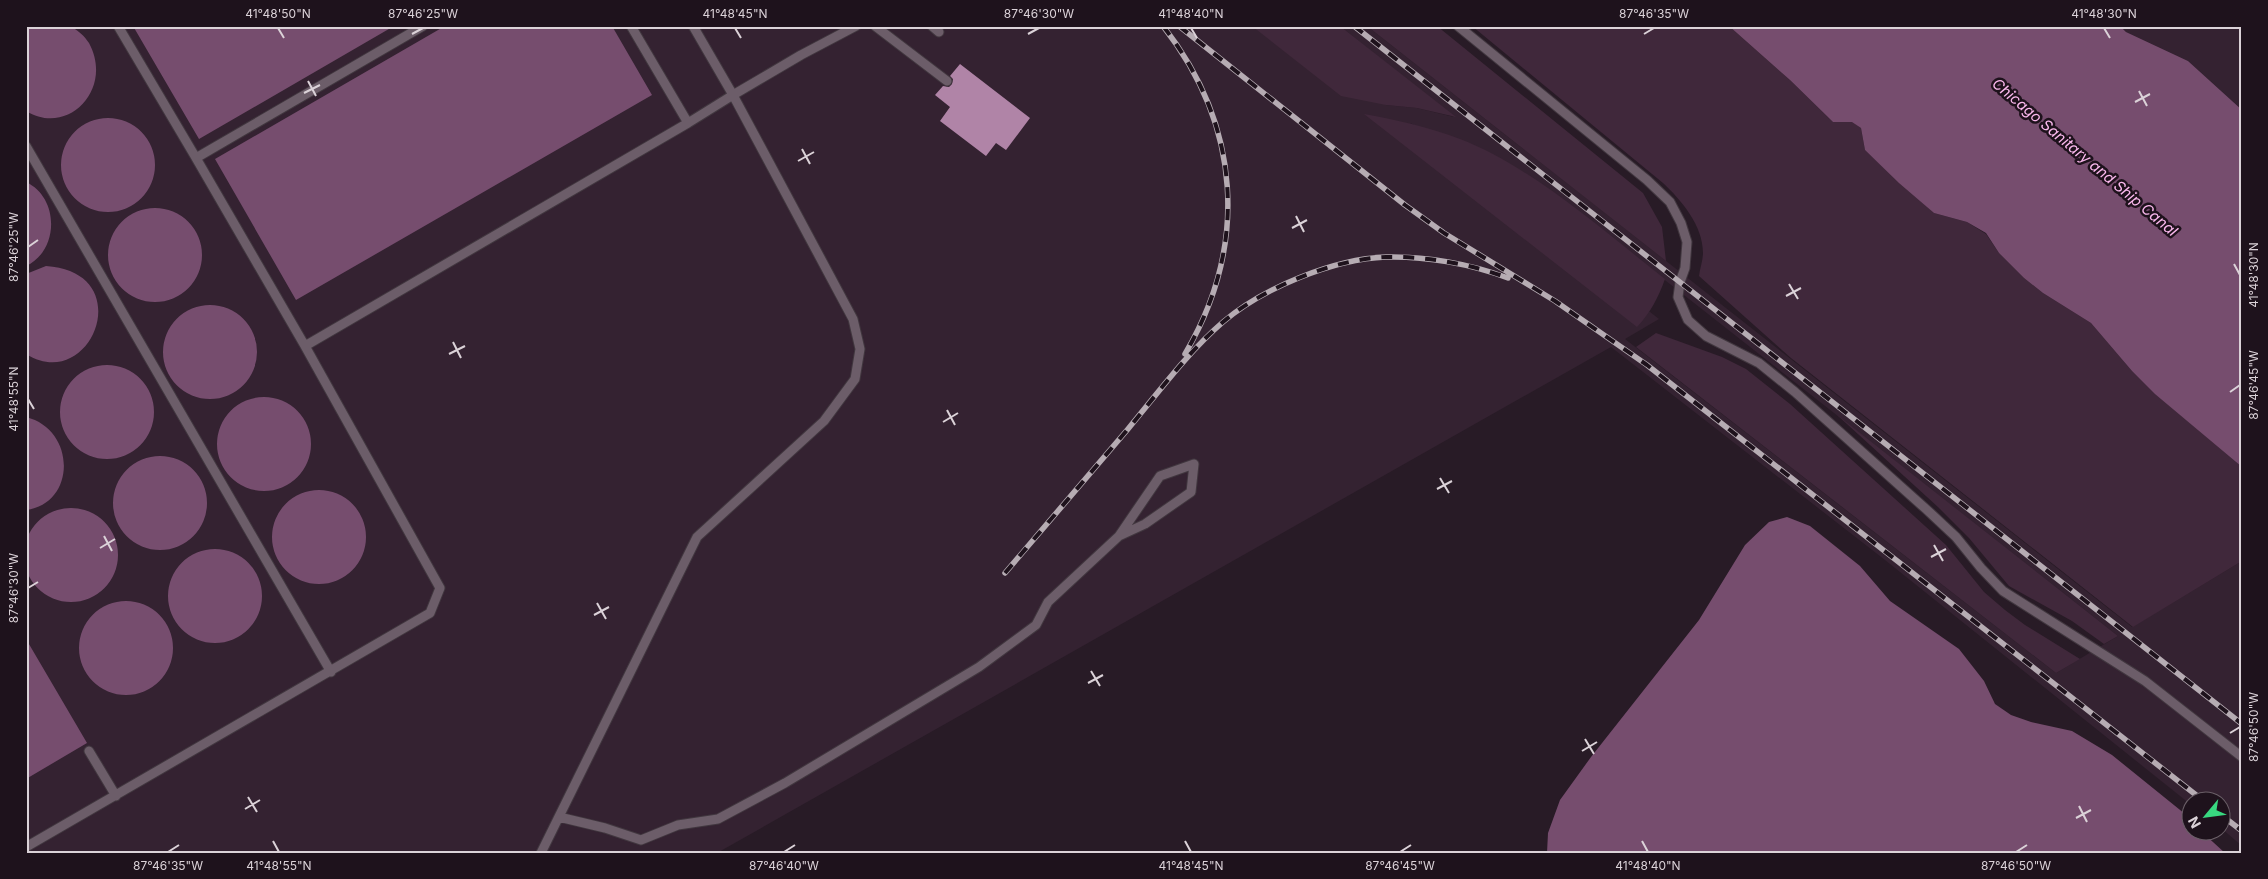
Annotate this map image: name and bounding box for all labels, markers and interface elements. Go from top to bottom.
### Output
text: 41°48'50"N [245,6,311,21]
text: 87°46'25"W [388,6,458,21]
text: 41°48'45"N [702,6,768,21]
text: 87°46'30"W [1004,6,1074,21]
text: 41°48'40"N [1158,6,1224,21]
text: 87°46'35"W [1619,6,1689,21]
text: 41°48'30"N [2071,6,2137,21]
water label: Chicago Sanitary and Ship Canal [1988,74,2182,240]
text: 87°46'25"W [6,212,21,282]
text: 41°48'30"N [2246,242,2261,308]
text: 87°46'45"W [2246,350,2261,420]
text: 41°48'55"N [6,366,21,432]
text: 87°46'30"W [6,553,21,623]
text: 87°46'50"W [2246,692,2261,762]
north arrow [2180,792,2230,842]
text: N [2184,814,2204,831]
text: 87°46'35"W [133,858,203,873]
text: 41°48'55"N [246,858,312,873]
text: 87°46'40"W [749,858,819,873]
text: 41°48'45"N [1158,858,1224,873]
text: 87°46'45"W [1365,858,1435,873]
text: 41°48'40"N [1615,858,1681,873]
text: 87°46'50"W [1981,858,2051,873]

